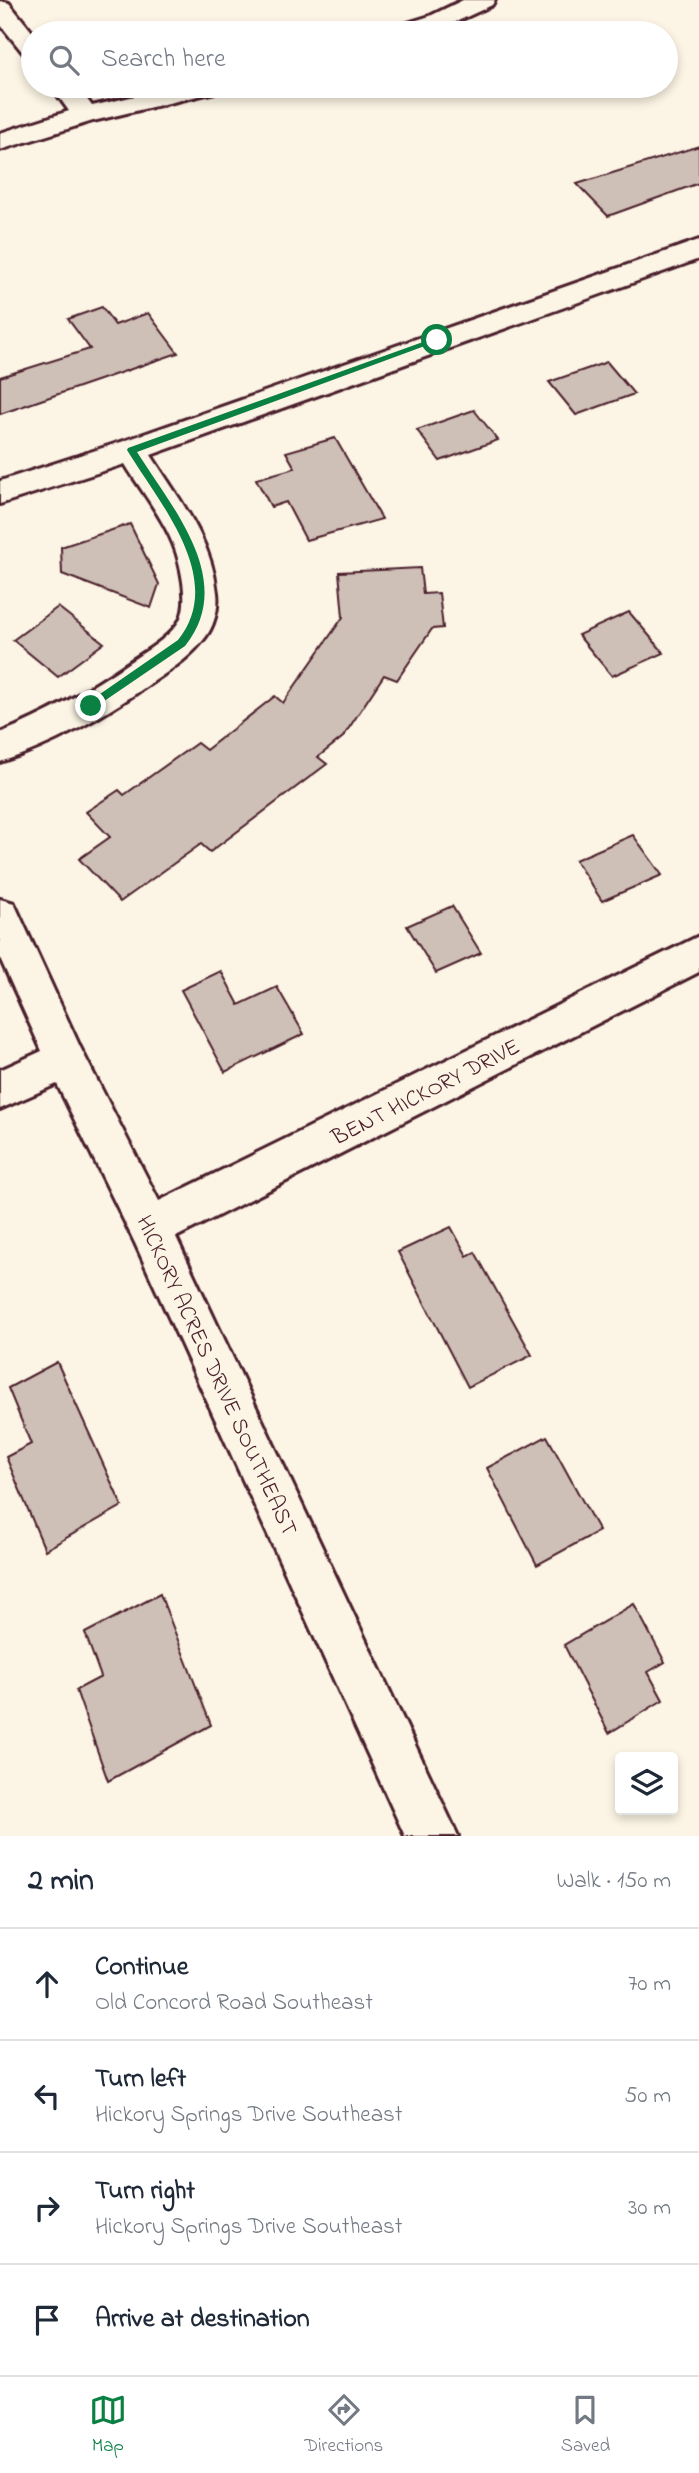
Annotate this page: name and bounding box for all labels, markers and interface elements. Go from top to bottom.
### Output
search box [21,21,678,98]
icon: search [45,41,83,79]
text: Search here [101,41,226,79]
route start [421,324,452,355]
route end [75,690,106,721]
street label: BENT HICKORY DRIVE [325,1031,526,1155]
street label: HICKORY ACRES DRIVE SOUTHEAST [127,1210,305,1542]
map controls [615,1752,678,1815]
button: layers [615,1752,678,1815]
text: 2 min [28,1860,94,1904]
text: Walk · 150 m [556,1865,671,1898]
text: Continue [95,1949,188,1987]
icon: ahead [28,1965,66,2003]
text: 70 m [628,1968,671,2001]
text: Old Concord Road Southeast [95,1987,373,2020]
text: Turn left [95,2061,186,2099]
icon: left [28,2077,66,2115]
text: 50 m [624,2080,671,2113]
text: Hickory Springs Drive Southeast [95,2099,403,2132]
text: Turn right [95,2173,195,2211]
icon: right [28,2189,66,2227]
text: 30 m [628,2192,671,2225]
text: Hickory Springs Drive Southeast [95,2211,403,2244]
icon: arrive [28,2301,66,2339]
text: Arrive at destination [95,2301,310,2339]
tab: Map [89,2391,127,2460]
tab: Directions [304,2391,383,2460]
tab: Saved [561,2391,610,2460]

